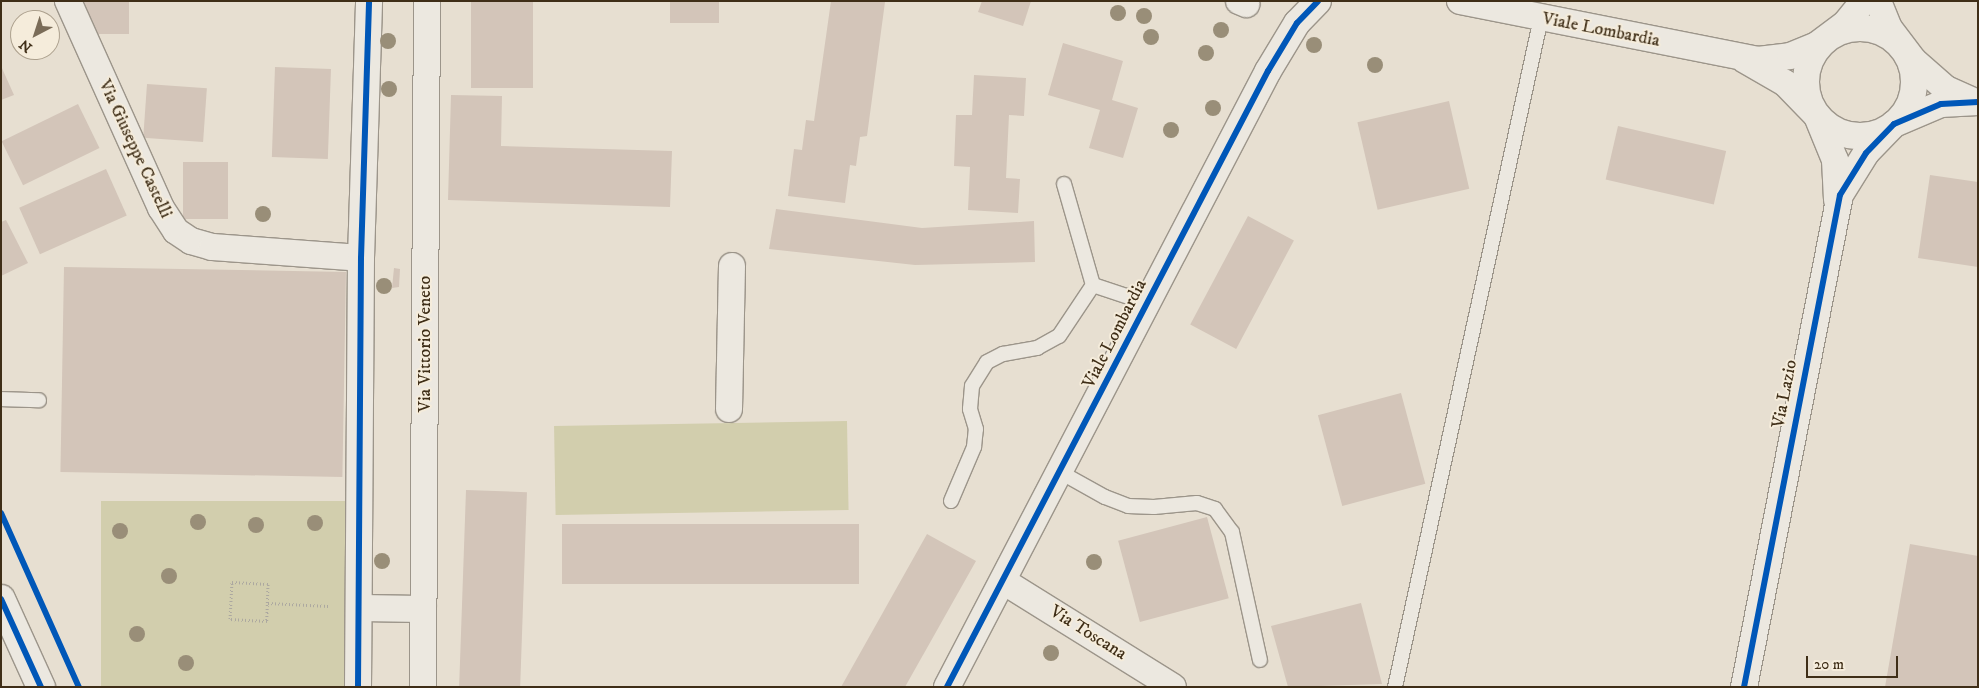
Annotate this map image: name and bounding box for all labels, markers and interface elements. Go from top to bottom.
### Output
street label: Viale Lombardia [1540,8,1662,52]
north arrow [10,10,60,60]
text: N [16,35,36,56]
street label: Via Giuseppe Castelli [93,76,177,222]
street label: Via Vittorio Veneto [414,276,436,412]
street label: Viale Lombardia [1078,276,1152,392]
street label: Via Lazio [1768,358,1802,430]
street label: Via Toscana [1046,601,1130,665]
scale bar [1809,646,1902,678]
text: 20 m [1814,655,1844,674]

